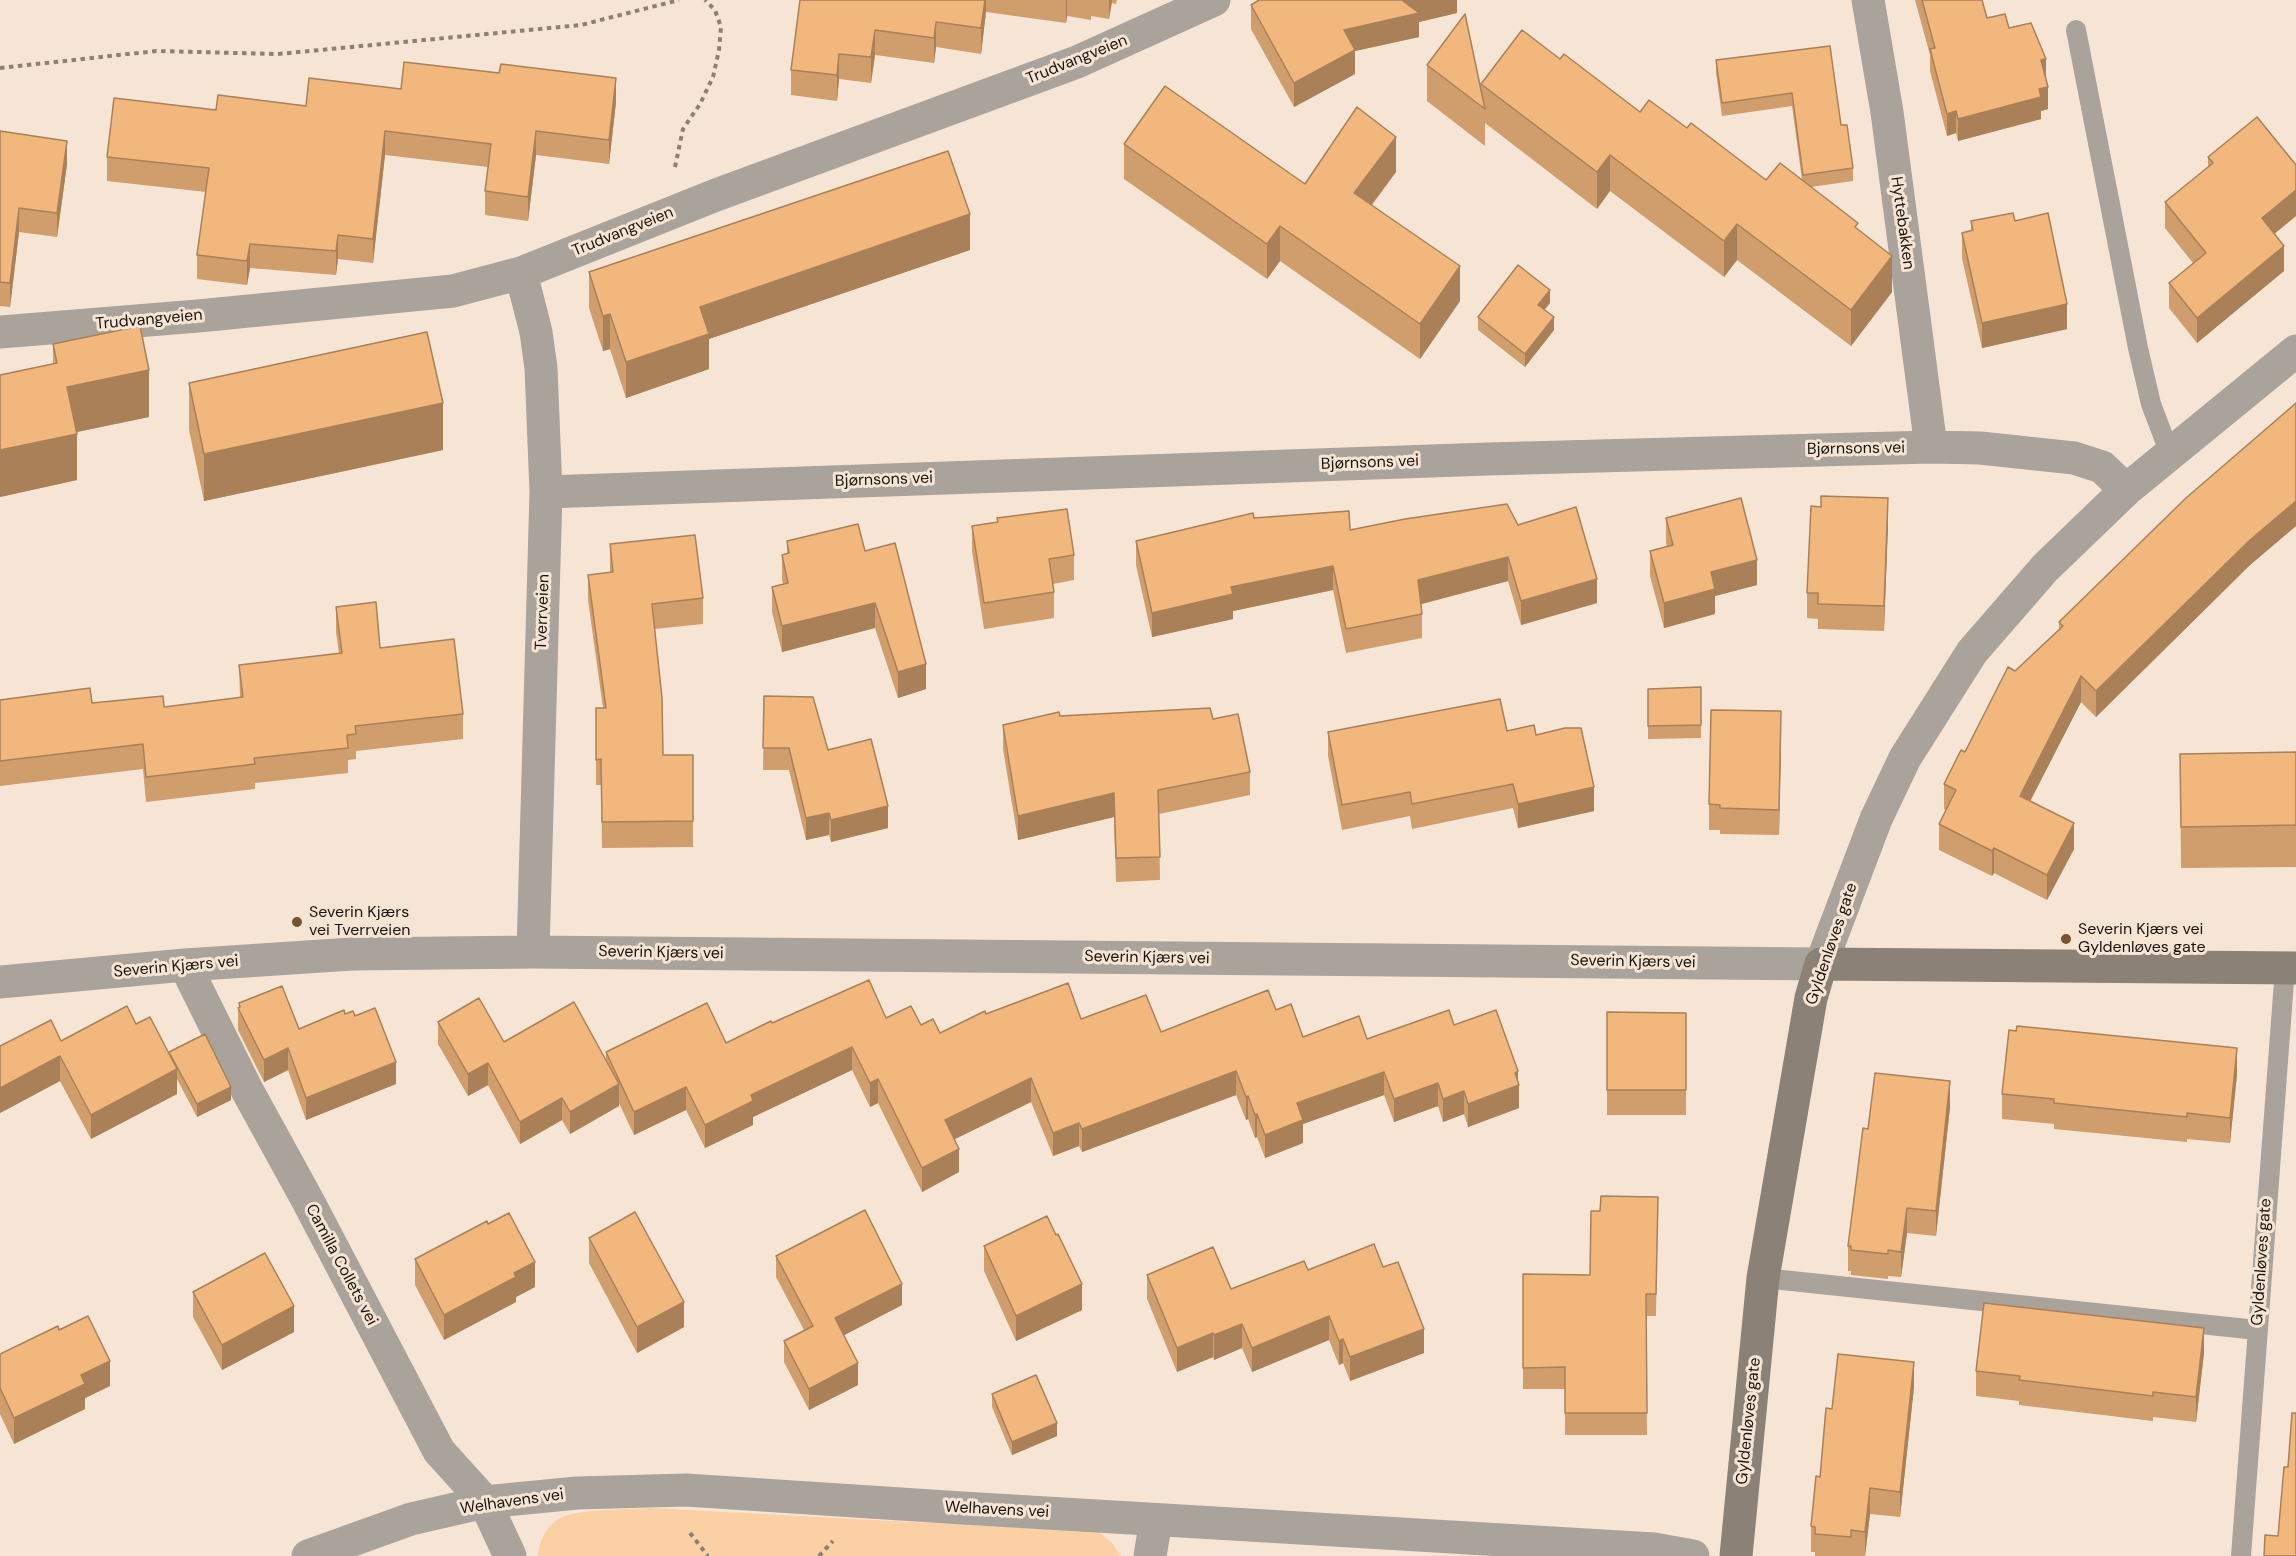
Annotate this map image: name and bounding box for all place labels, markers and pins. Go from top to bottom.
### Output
place label: Severin Kjærs vei Tverrveien [309,903,410,941]
marker: Severin Kjærs vei Tverrveien [290,915,304,929]
place label: Severin Kjærs vei Gyldenløves gate [2078,920,2206,958]
marker: Severin Kjærs vei Gyldenløves gate [2059,932,2073,946]

